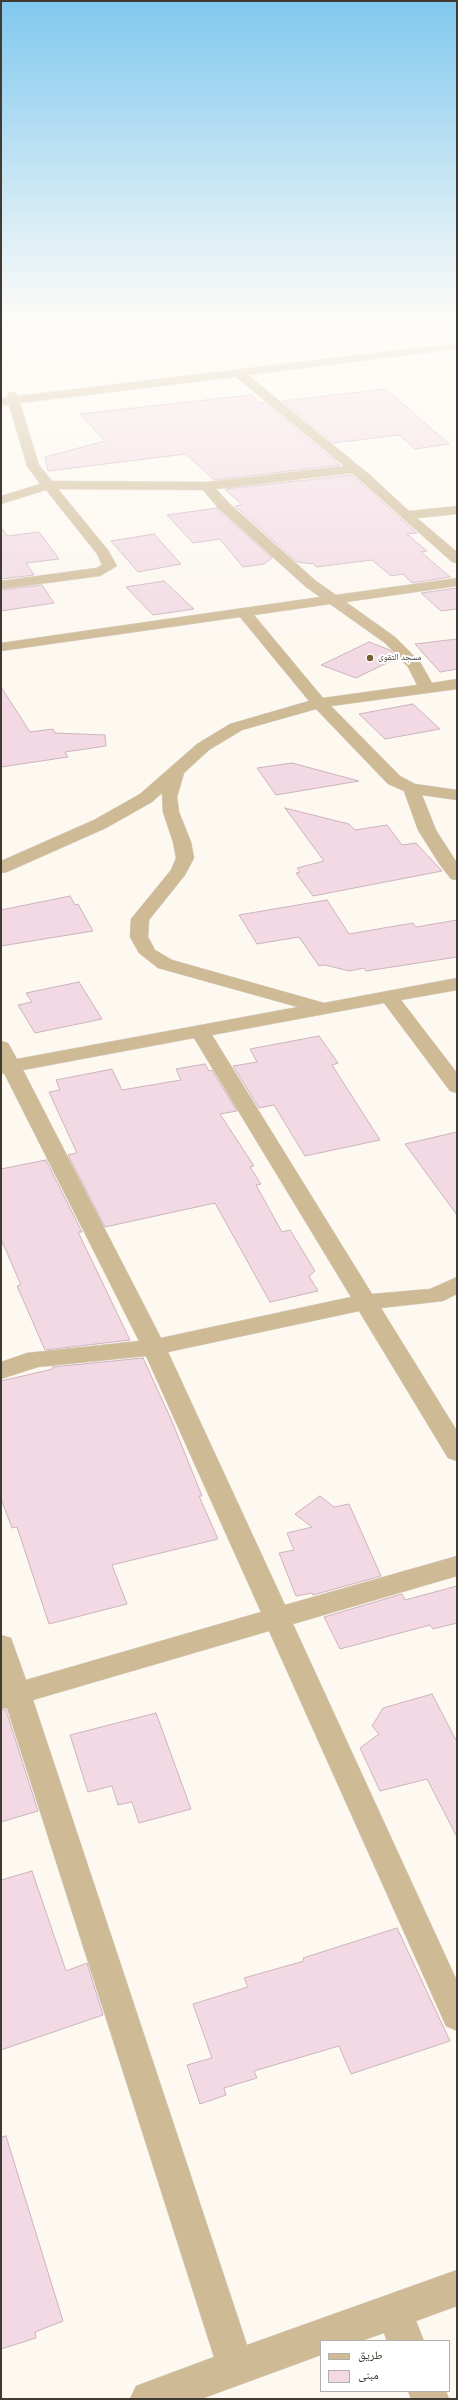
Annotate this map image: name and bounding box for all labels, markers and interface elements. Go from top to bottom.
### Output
marker: مسجد التقوى [365,653,375,663]
place label: مسجد التقوى [378,653,421,663]
legend [320,2340,450,2392]
text: طريق [358,2348,383,2362]
text: مبنى [358,2368,379,2382]

